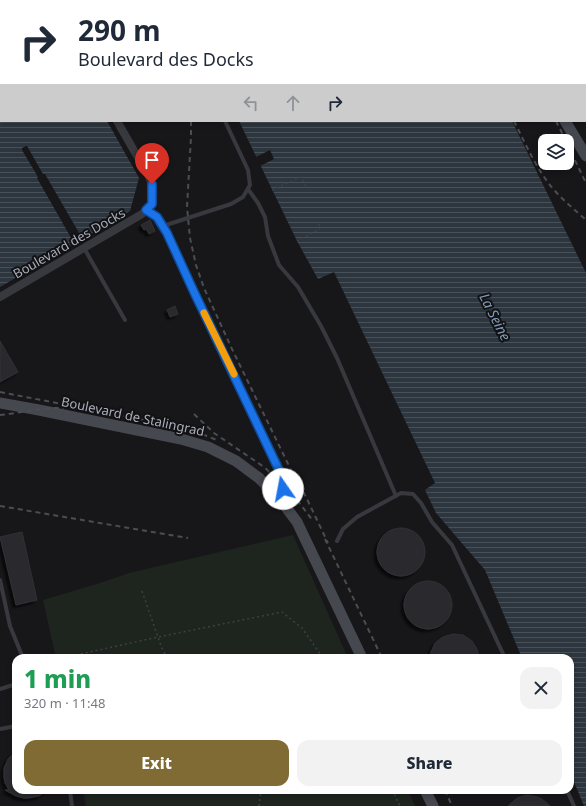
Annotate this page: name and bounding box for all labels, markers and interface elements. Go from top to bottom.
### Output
text: 290 m [78,11,161,49]
icon: right [12,16,64,68]
text: Boulevard des Docks [78,47,254,71]
icon: left [240,92,262,114]
icon: ahead [282,92,304,114]
icon: right [324,92,346,114]
map controls [538,134,574,170]
button: layers [538,134,574,170]
pin [135,143,169,184]
icon: arrive [141,149,163,171]
street label: Boulevard des Docks [10,203,128,283]
water label: La Seine [475,290,516,344]
street label: Boulevard de Stalingrad [60,392,206,440]
position arrow [262,468,304,510]
text: 1 min [24,662,91,695]
button: close [520,667,562,709]
text: 320 m · 11:48 [24,694,105,712]
button: Exit [24,740,289,786]
button: Share [297,740,562,786]

